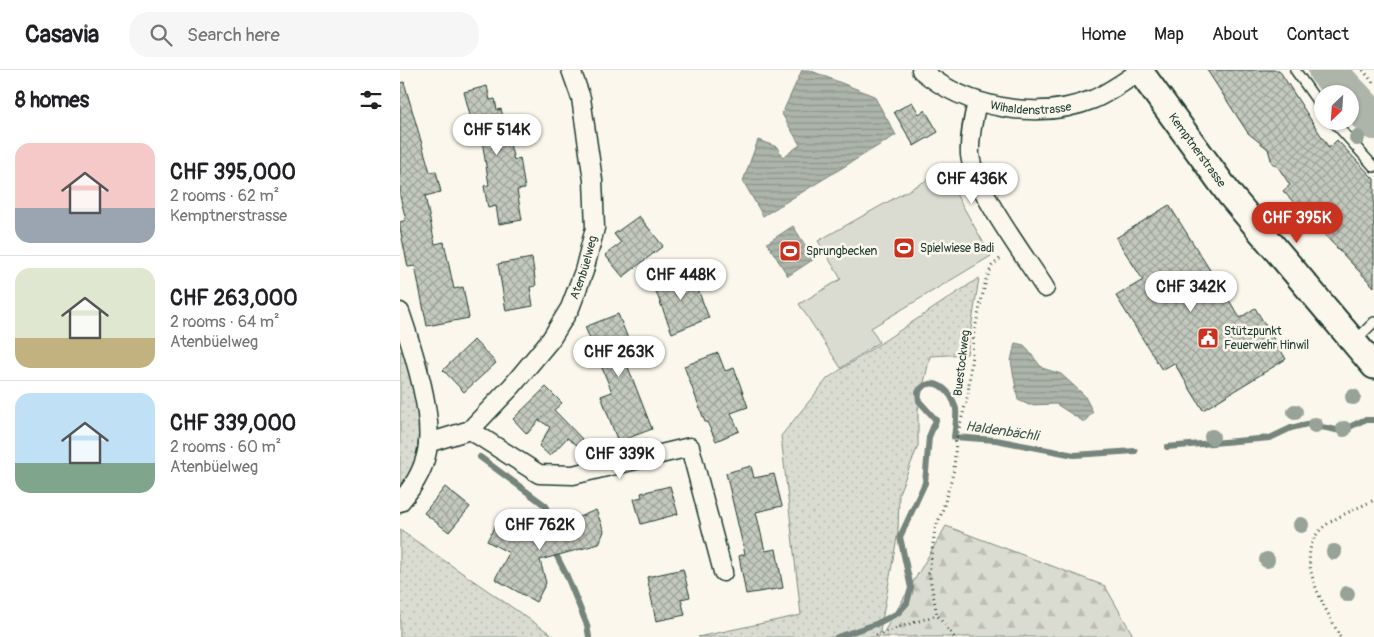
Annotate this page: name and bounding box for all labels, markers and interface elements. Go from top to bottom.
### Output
search box [129,12,479,57]
text: Casavia [25,20,99,49]
icon: search [147,21,175,49]
text: Search here [187,23,280,47]
text: Home [1081,23,1126,46]
text: Map [1154,23,1184,46]
text: About [1212,23,1258,46]
text: Contact [1286,23,1349,46]
north arrow [1314,85,1359,130]
map controls [1314,85,1359,130]
icon: filters [357,86,385,114]
text: 8 homes [15,87,89,114]
street label: Wihaldenstrasse [989,97,1073,118]
street label: Kemptnerstrasse [1165,110,1229,190]
pin: CHF 514K [445,114,549,156]
text: CHF 514K [464,120,530,140]
text: CHF 395,000 [170,159,296,186]
pin: CHF 436K [920,162,1024,205]
icon: home [55,163,115,223]
text: CHF 436K [937,169,1007,189]
text: 2 rooms · 62 m² [170,186,279,206]
pin: CHF 395K [1245,202,1349,244]
text: Kemptnerstrasse [170,206,287,226]
text: CHF 395K [1263,208,1331,228]
street label: Atenbüelweg [566,234,600,302]
sports icon: Spielwiese Badi [892,236,916,260]
sports icon: Sprungbecken [778,239,802,263]
place label: Spielwiese Badi [920,241,994,256]
place label: Sprungbecken [806,244,877,259]
pin: CHF 448K [629,258,733,301]
text: CHF 448K [646,265,716,285]
pin: CHF 342K [1139,270,1243,313]
text: CHF 342K [1156,277,1226,297]
text: CHF 263,000 [170,285,298,312]
icon: home [55,288,115,348]
text: 2 rooms · 64 m² [170,312,280,332]
place label: Stützpunkt Feuerwehr Hinwil [1224,324,1309,353]
public building icon: Stützpunkt Feuerwehr Hinwil [1196,326,1220,350]
street label: Buestockweg [951,329,973,397]
text: Atenbüelweg [170,332,258,352]
pin: CHF 263K [567,336,671,378]
text: CHF 263K [584,342,654,362]
text: CHF 339,000 [170,410,296,437]
icon: home [55,413,115,473]
water label: Haldenbächli [965,417,1042,445]
text: 2 rooms · 60 m² [170,437,281,457]
pin: CHF 339K [568,438,672,480]
text: CHF 339K [586,444,654,464]
text: Atenbüelweg [170,457,258,477]
pin: CHF 762K [488,508,592,551]
text: CHF 762K [505,515,575,535]

